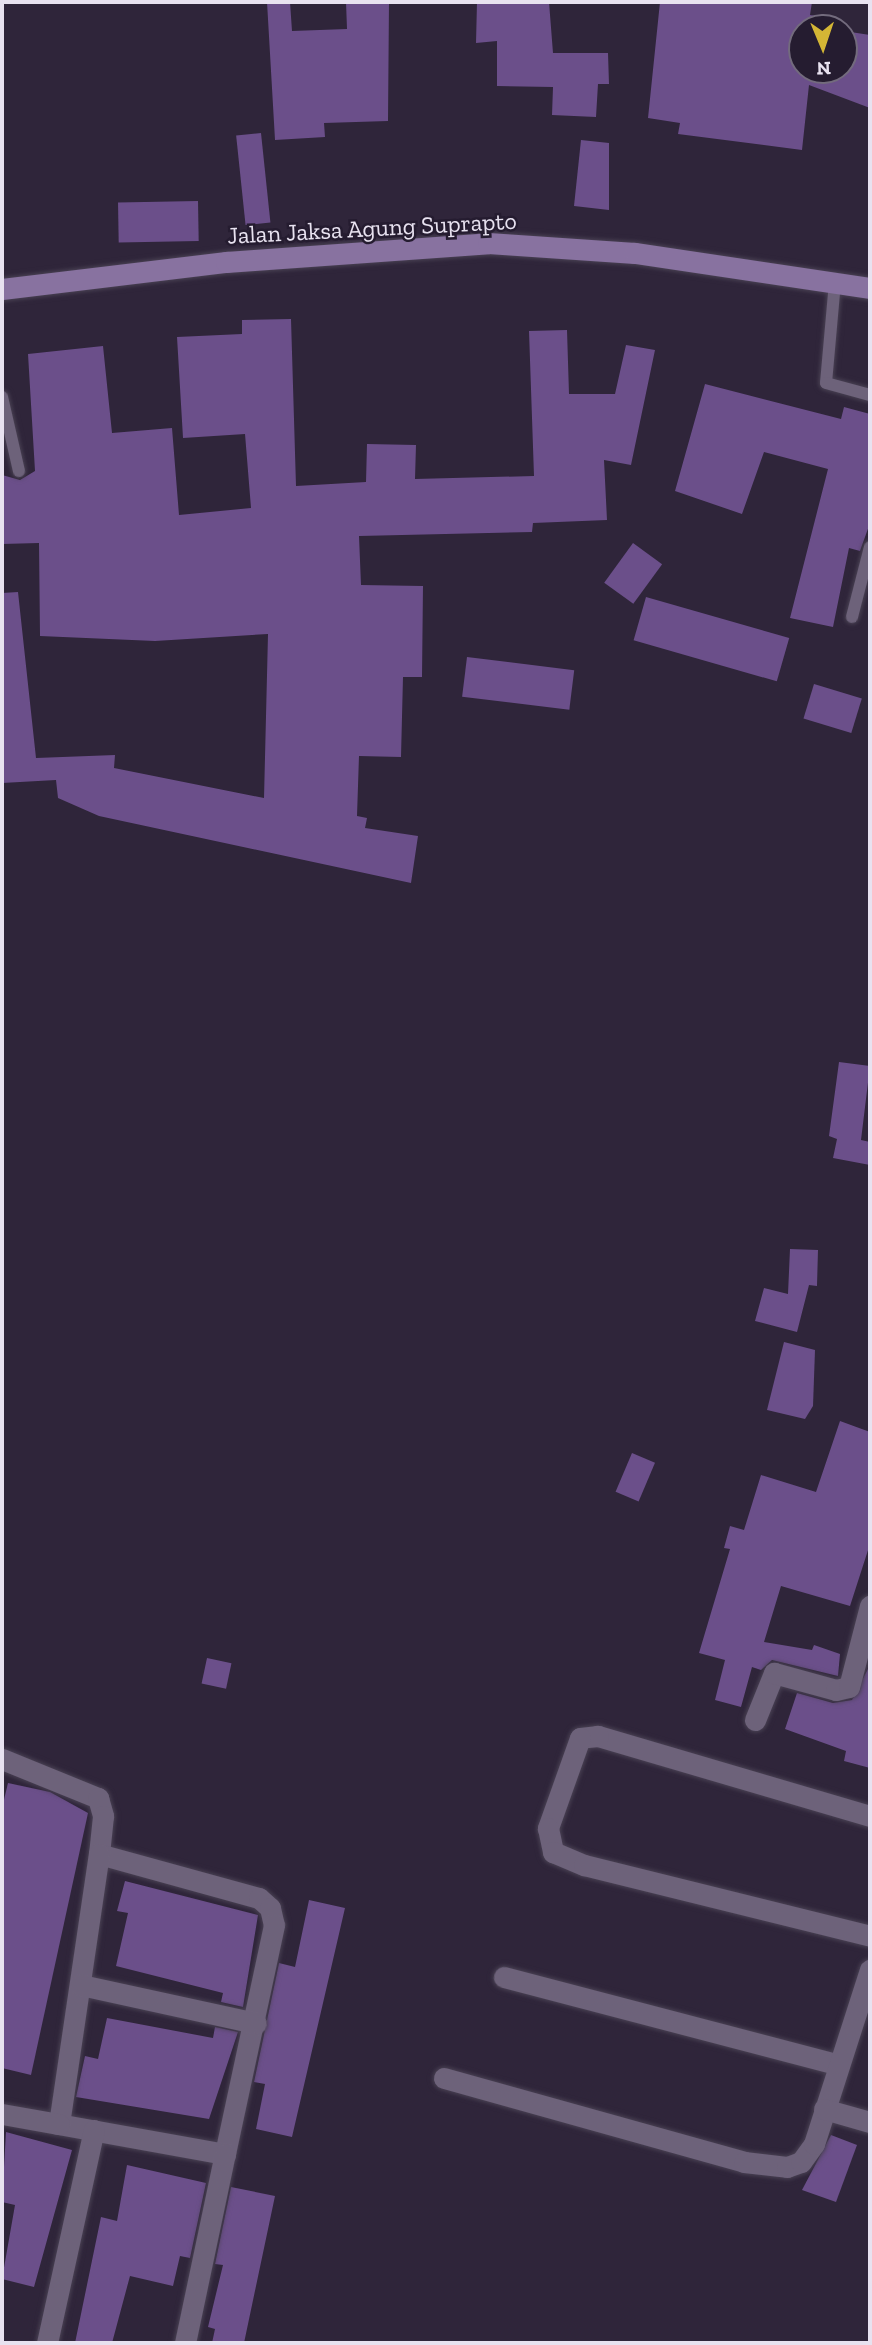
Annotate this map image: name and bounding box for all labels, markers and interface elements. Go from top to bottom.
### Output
north arrow [788,14,858,84]
text: N [816,57,831,80]
street label: Jalan Jaksa Agung Suprapto [226,206,518,250]

